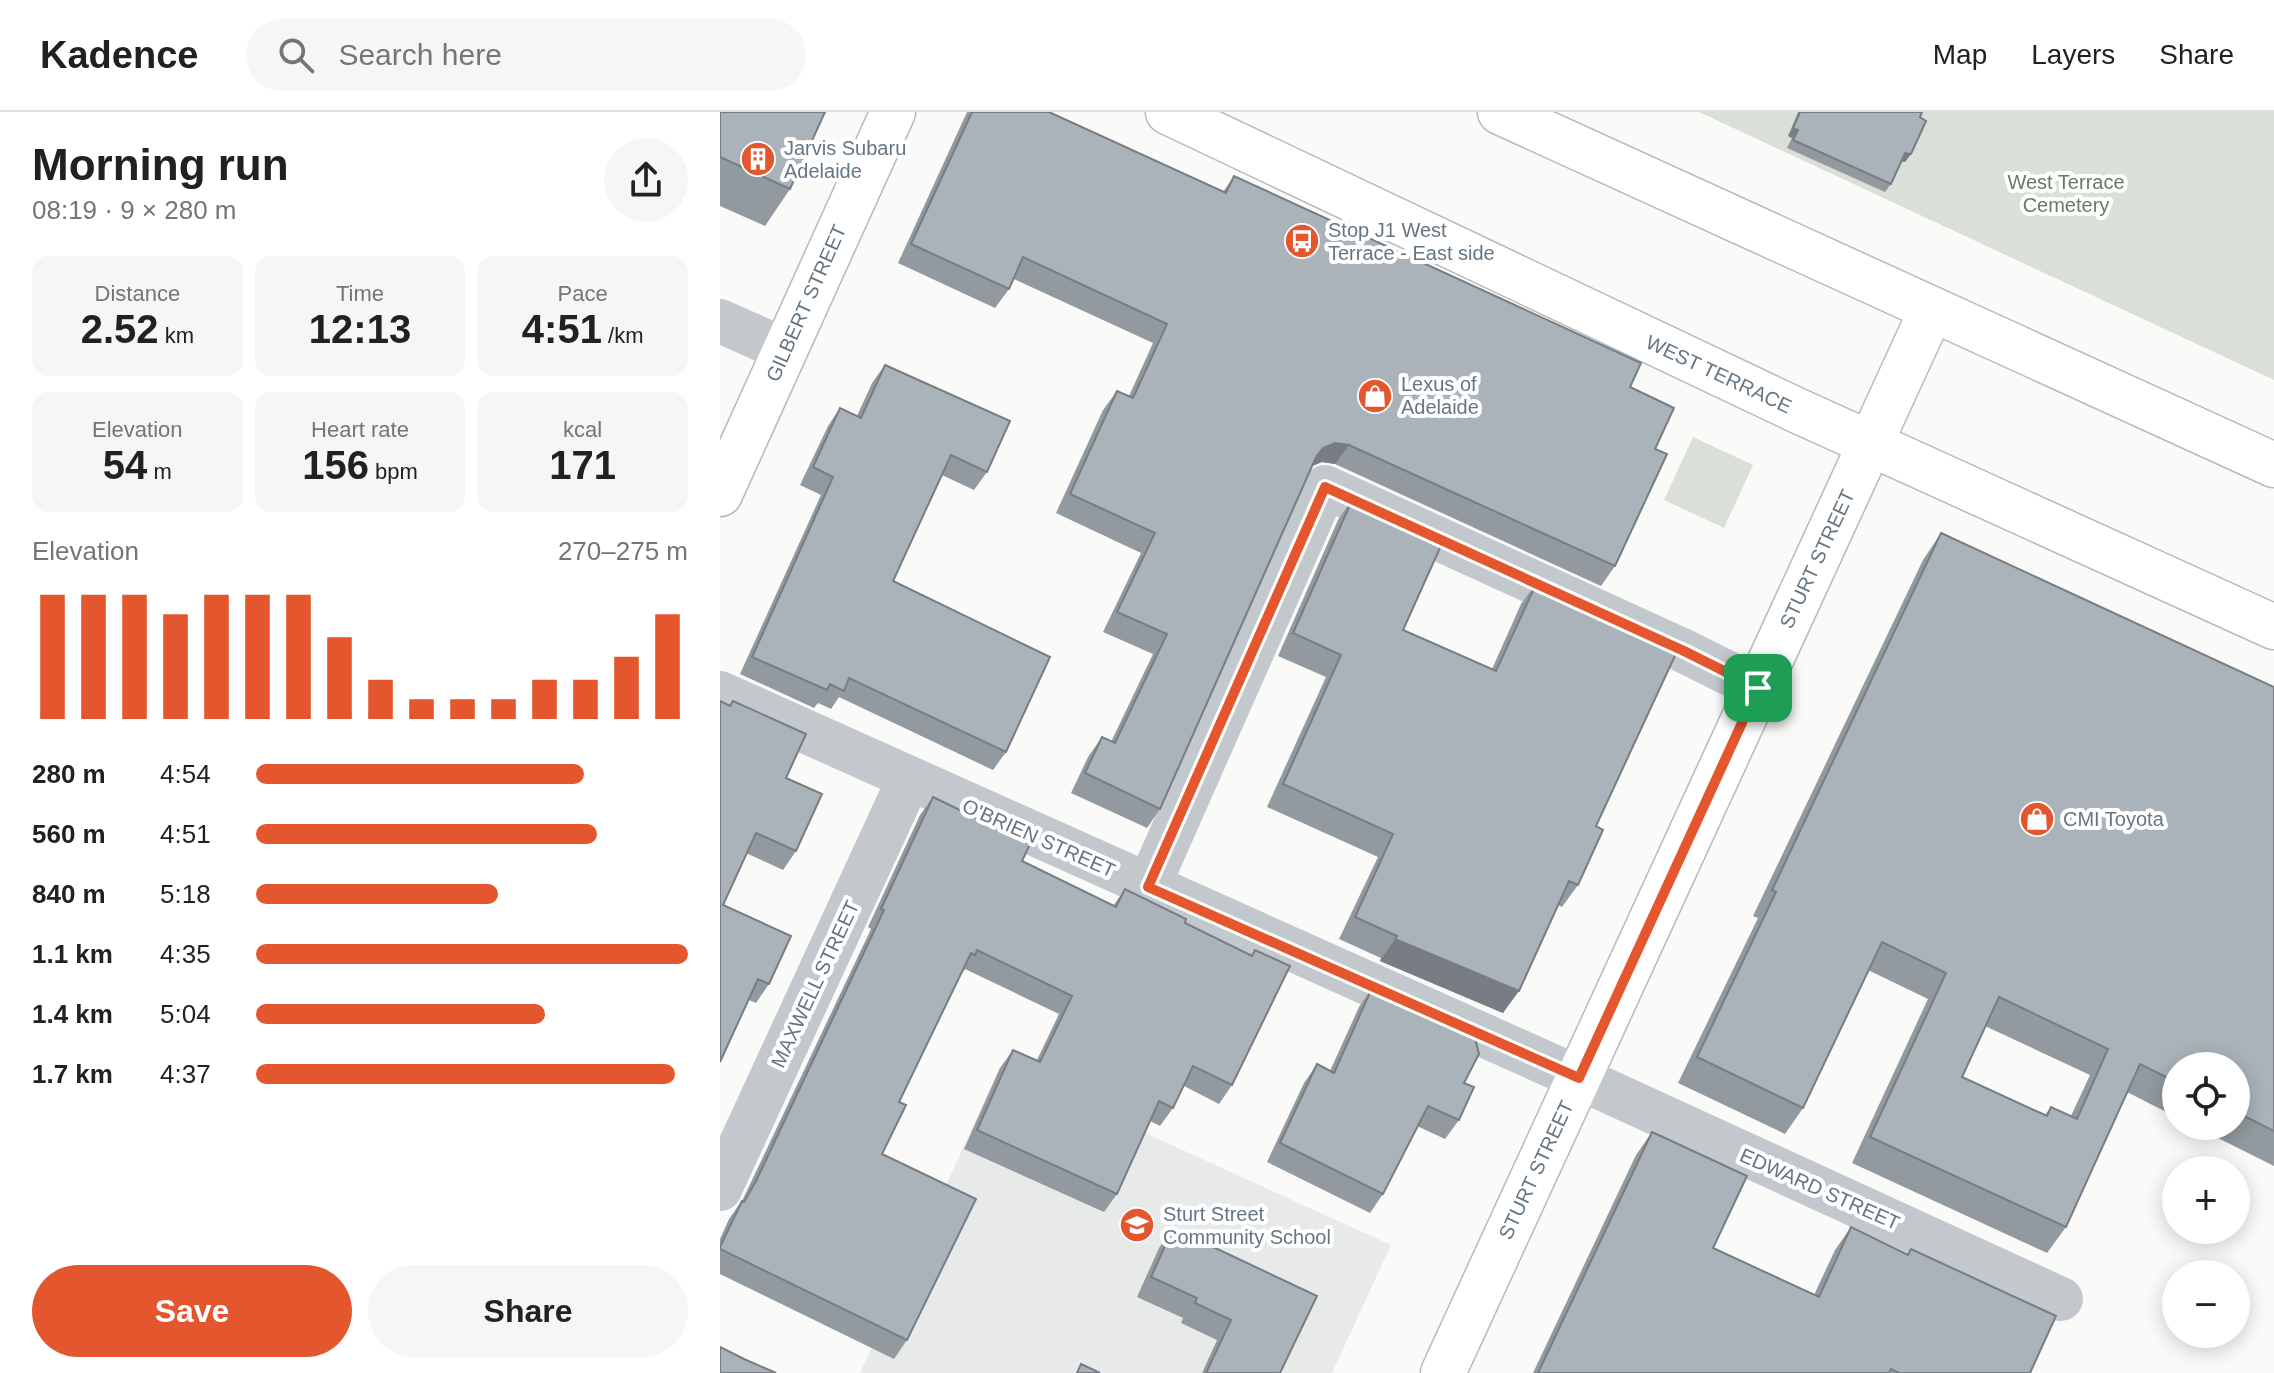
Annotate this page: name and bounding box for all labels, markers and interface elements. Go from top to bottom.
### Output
search box [246,19,806,91]
icon: search [274,33,318,77]
text: Kadence [40,34,198,76]
text: Search here [338,38,502,71]
text: Map [1933,39,1987,70]
text: Layers [2031,39,2115,70]
text: Share [2159,39,2234,70]
place label: Jarvis Subaru Adelaide [784,137,906,182]
button: share [604,138,688,222]
text: Morning run [32,140,289,189]
building icon: Jarvis Subaru Adelaide [739,140,777,178]
park label: West Terrace Cemetery [2007,171,2125,216]
text: 08:19 · 9 × 280 m [32,195,237,225]
place label: Stop J1 West Terrace - East side [1328,219,1495,264]
street label: GILBERT STREET [762,221,850,385]
bus stop icon: Stop J1 West Terrace - East side [1283,222,1321,260]
text: Distance [95,281,180,306]
text: Time [336,281,384,306]
text: Pace [558,281,608,306]
text: 2.52 [81,307,159,351]
text: 12:13 [309,307,411,351]
text: 4:51 [522,307,602,351]
text: km [159,323,194,348]
text: /km [602,323,643,348]
street label: WEST TERRACE [1643,331,1795,417]
place label: Lexus of Adelaide [1401,373,1479,418]
shop icon: Lexus of Adelaide [1356,377,1394,415]
text: Elevation [92,417,183,442]
text: Heart rate [311,417,409,442]
text: kcal [563,417,602,442]
text: 54 [103,443,147,487]
text: 156 [302,443,369,487]
text: 171 [549,443,616,487]
text: m [147,459,172,484]
text: bpm [369,459,418,484]
street label: STURT STREET [1775,486,1859,632]
text: Elevation [32,536,139,566]
text: 270–275 m [558,536,688,566]
pin [1724,654,1792,722]
icon: arrive [1736,666,1780,710]
text: 280 m [32,759,106,789]
text: 4:54 [160,759,211,789]
street label: O'BRIEN STREET [959,794,1119,882]
shop icon: CMI Toyota [2018,800,2056,838]
place label: CMI Toyota [2063,808,2165,830]
text: 560 m [32,819,106,849]
text: 4:51 [160,819,211,849]
text: 840 m [32,879,106,909]
text: 5:18 [160,879,211,909]
street label: MAXWELL STREET [767,897,863,1071]
text: 1.1 km [32,939,113,969]
text: 4:35 [160,939,211,969]
text: 1.4 km [32,999,113,1029]
text: 5:04 [160,999,211,1029]
map controls [2162,1052,2250,1348]
button: locate [2162,1052,2250,1140]
text: 1.7 km [32,1059,113,1089]
text: 4:37 [160,1059,211,1089]
street label: STURT STREET [1494,1097,1578,1243]
street label: EDWARD STREET [1737,1144,1903,1234]
button: + [2162,1156,2250,1244]
place label: Sturt Street Community School [1163,1203,1331,1248]
school or university icon: Sturt Street Community School [1118,1206,1156,1244]
button: − [2162,1260,2250,1348]
button: Save [32,1265,352,1357]
button: Share [368,1265,688,1357]

